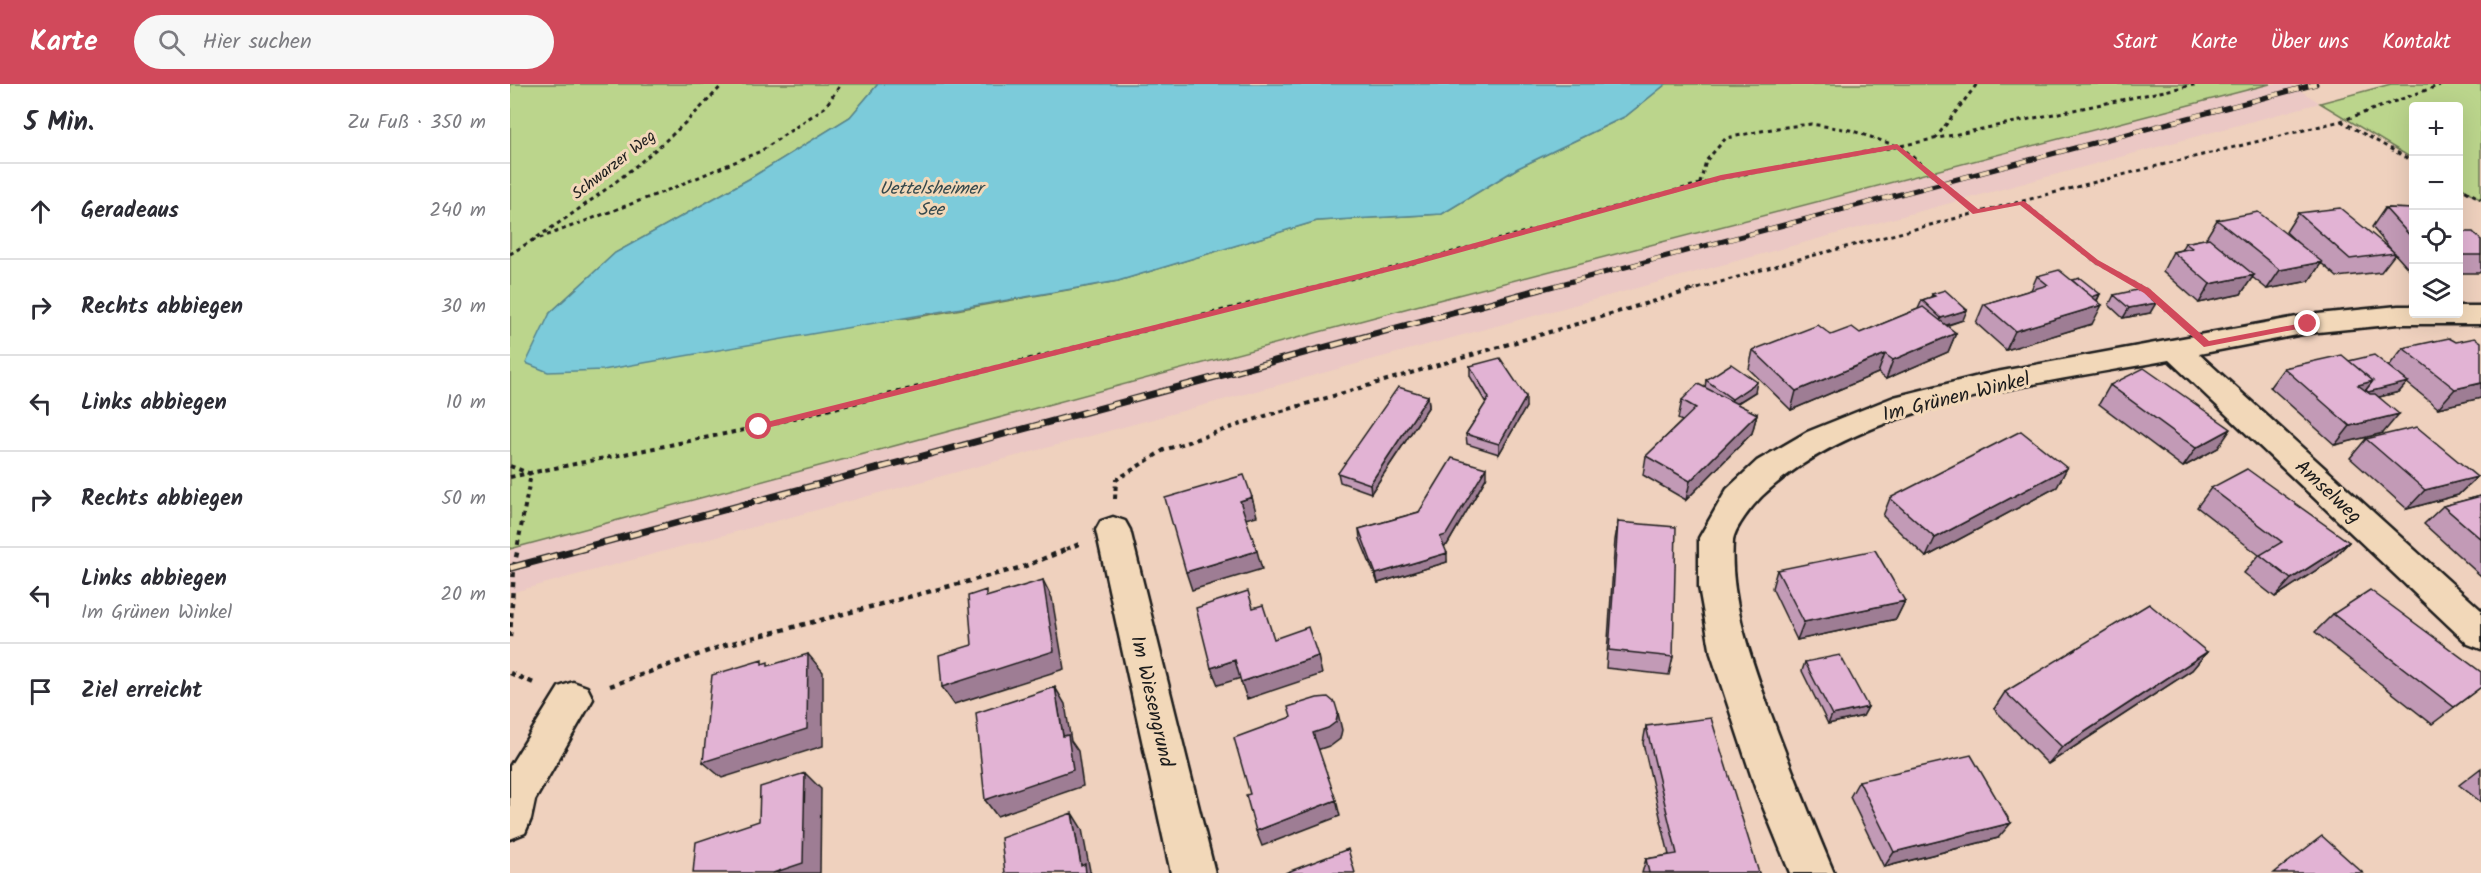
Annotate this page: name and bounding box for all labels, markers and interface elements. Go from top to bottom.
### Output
search box [134,15,554,69]
text: Karte [30,20,98,65]
text: Hier suchen [203,25,312,60]
icon: search [155,26,188,59]
text: Start [2113,26,2158,59]
text: Karte [2191,26,2237,59]
text: Über uns [2270,26,2349,59]
text: Kontakt [2382,26,2451,59]
text: 5 Min. [24,102,94,144]
map controls [2409,102,2463,318]
button: + [2409,102,2463,156]
text: Zu Fuß · 350 m [347,107,486,139]
street label: Schwarzer Weg [566,124,661,206]
button: − [2409,156,2463,210]
water label: Uettelsheimer See [879,175,987,225]
text: Geradeaus [81,194,179,229]
icon: ahead [24,195,57,228]
text: 240 m [429,195,486,227]
button: locate [2409,210,2463,264]
button: layers [2409,264,2463,318]
text: Rechts abbiegen [81,290,243,325]
icon: right [24,291,57,324]
text: 30 m [441,291,486,323]
route end [2294,310,2320,336]
street label: Im Grünen Winkel [1879,364,2034,432]
text: Links abbiegen [81,386,227,421]
icon: left [24,387,57,420]
text: 10 m [446,387,486,419]
route start [745,413,771,439]
street label: Amselweg [2287,453,2369,532]
text: Rechts abbiegen [81,482,243,517]
icon: right [24,483,57,516]
text: 50 m [441,483,486,515]
text: Links abbiegen [81,562,227,597]
icon: left [24,579,57,612]
text: 20 m [440,579,486,611]
text: Im Grünen Winkel [81,597,232,629]
street label: Im Wiesengrund [1120,633,1182,771]
text: Ziel erreicht [81,674,202,709]
icon: arrive [24,675,57,708]

